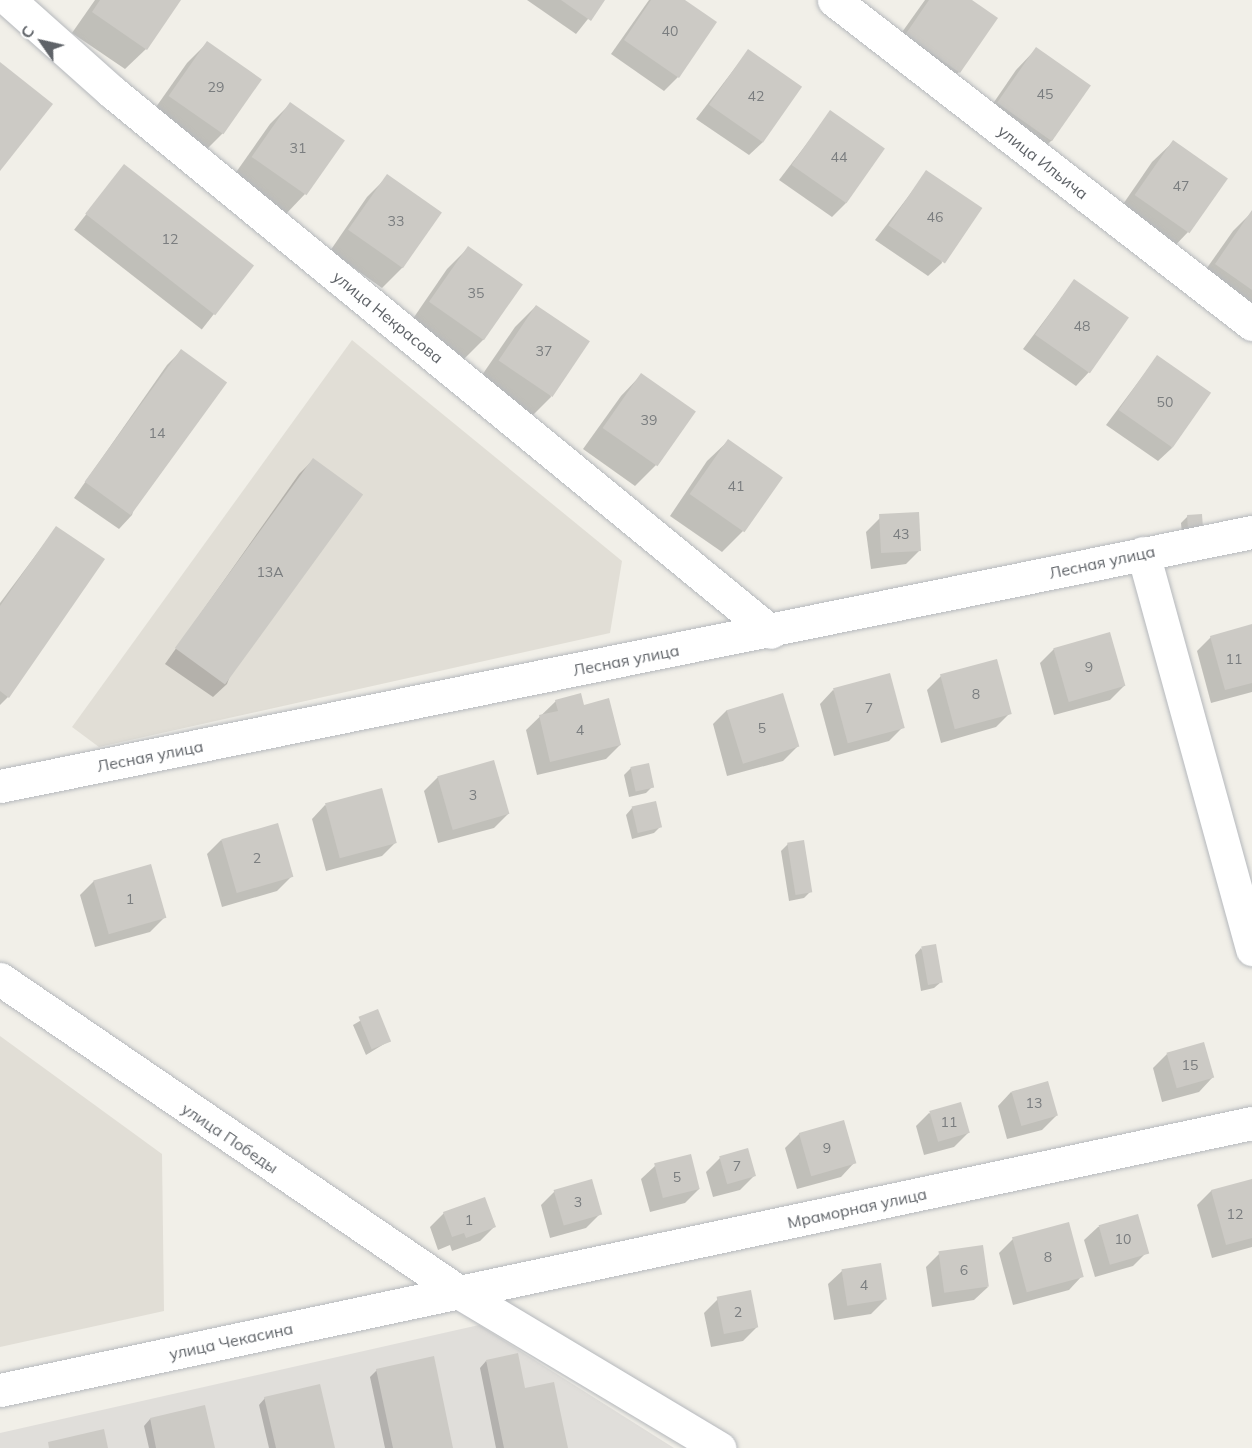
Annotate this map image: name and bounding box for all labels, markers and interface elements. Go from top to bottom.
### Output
north arrow [12,12,72,72]
text: С [16,22,38,42]
house number: 40 [662,23,678,39]
house number: 29 [208,79,224,95]
house number: 45 [1037,86,1053,102]
house number: 42 [748,88,764,104]
street label: улица Ильича [994,121,1092,203]
house number: 31 [290,140,306,156]
house number: 44 [831,149,847,165]
house number: 47 [1173,178,1189,194]
house number: 46 [927,209,943,225]
house number: 33 [388,213,404,229]
house number: 12 [162,231,178,247]
street label: улица Некрасова [329,267,447,367]
house number: 35 [468,285,484,301]
house number: 48 [1074,318,1090,334]
house number: 37 [536,343,552,359]
house number: 50 [1157,394,1173,410]
house number: 39 [641,412,657,428]
house number: 14 [149,425,165,441]
house number: 41 [728,478,744,494]
house number: 43 [893,526,909,542]
street label: Лесная улица [1047,541,1157,583]
house number: 13А [256,564,284,580]
street label: Лесная улица [571,640,681,680]
house number: 11 [1226,651,1242,667]
house number: 9 [1085,659,1093,675]
house number: 8 [972,686,980,702]
house number: 7 [865,700,873,716]
house number: 5 [758,720,766,736]
house number: 4 [576,722,584,738]
street label: Лесная улица [95,736,205,776]
house number: 3 [469,787,477,803]
house number: 2 [253,850,261,866]
house number: 1 [126,891,134,907]
house number: 15 [1182,1057,1198,1073]
house number: 13 [1026,1095,1042,1111]
street label: улица Победы [178,1099,282,1177]
house number: 11 [941,1114,957,1130]
house number: 9 [823,1140,831,1156]
house number: 7 [733,1158,741,1174]
house number: 5 [673,1169,681,1185]
street label: Мраморная улица [786,1184,928,1232]
house number: 3 [574,1194,582,1210]
house number: 12 [1227,1206,1243,1222]
house number: 1 [465,1212,473,1228]
house number: 10 [1115,1231,1131,1247]
house number: 8 [1044,1249,1052,1265]
house number: 6 [960,1262,968,1278]
house number: 4 [860,1277,868,1293]
house number: 2 [734,1304,742,1320]
street label: улица Чекасина [167,1319,295,1363]

